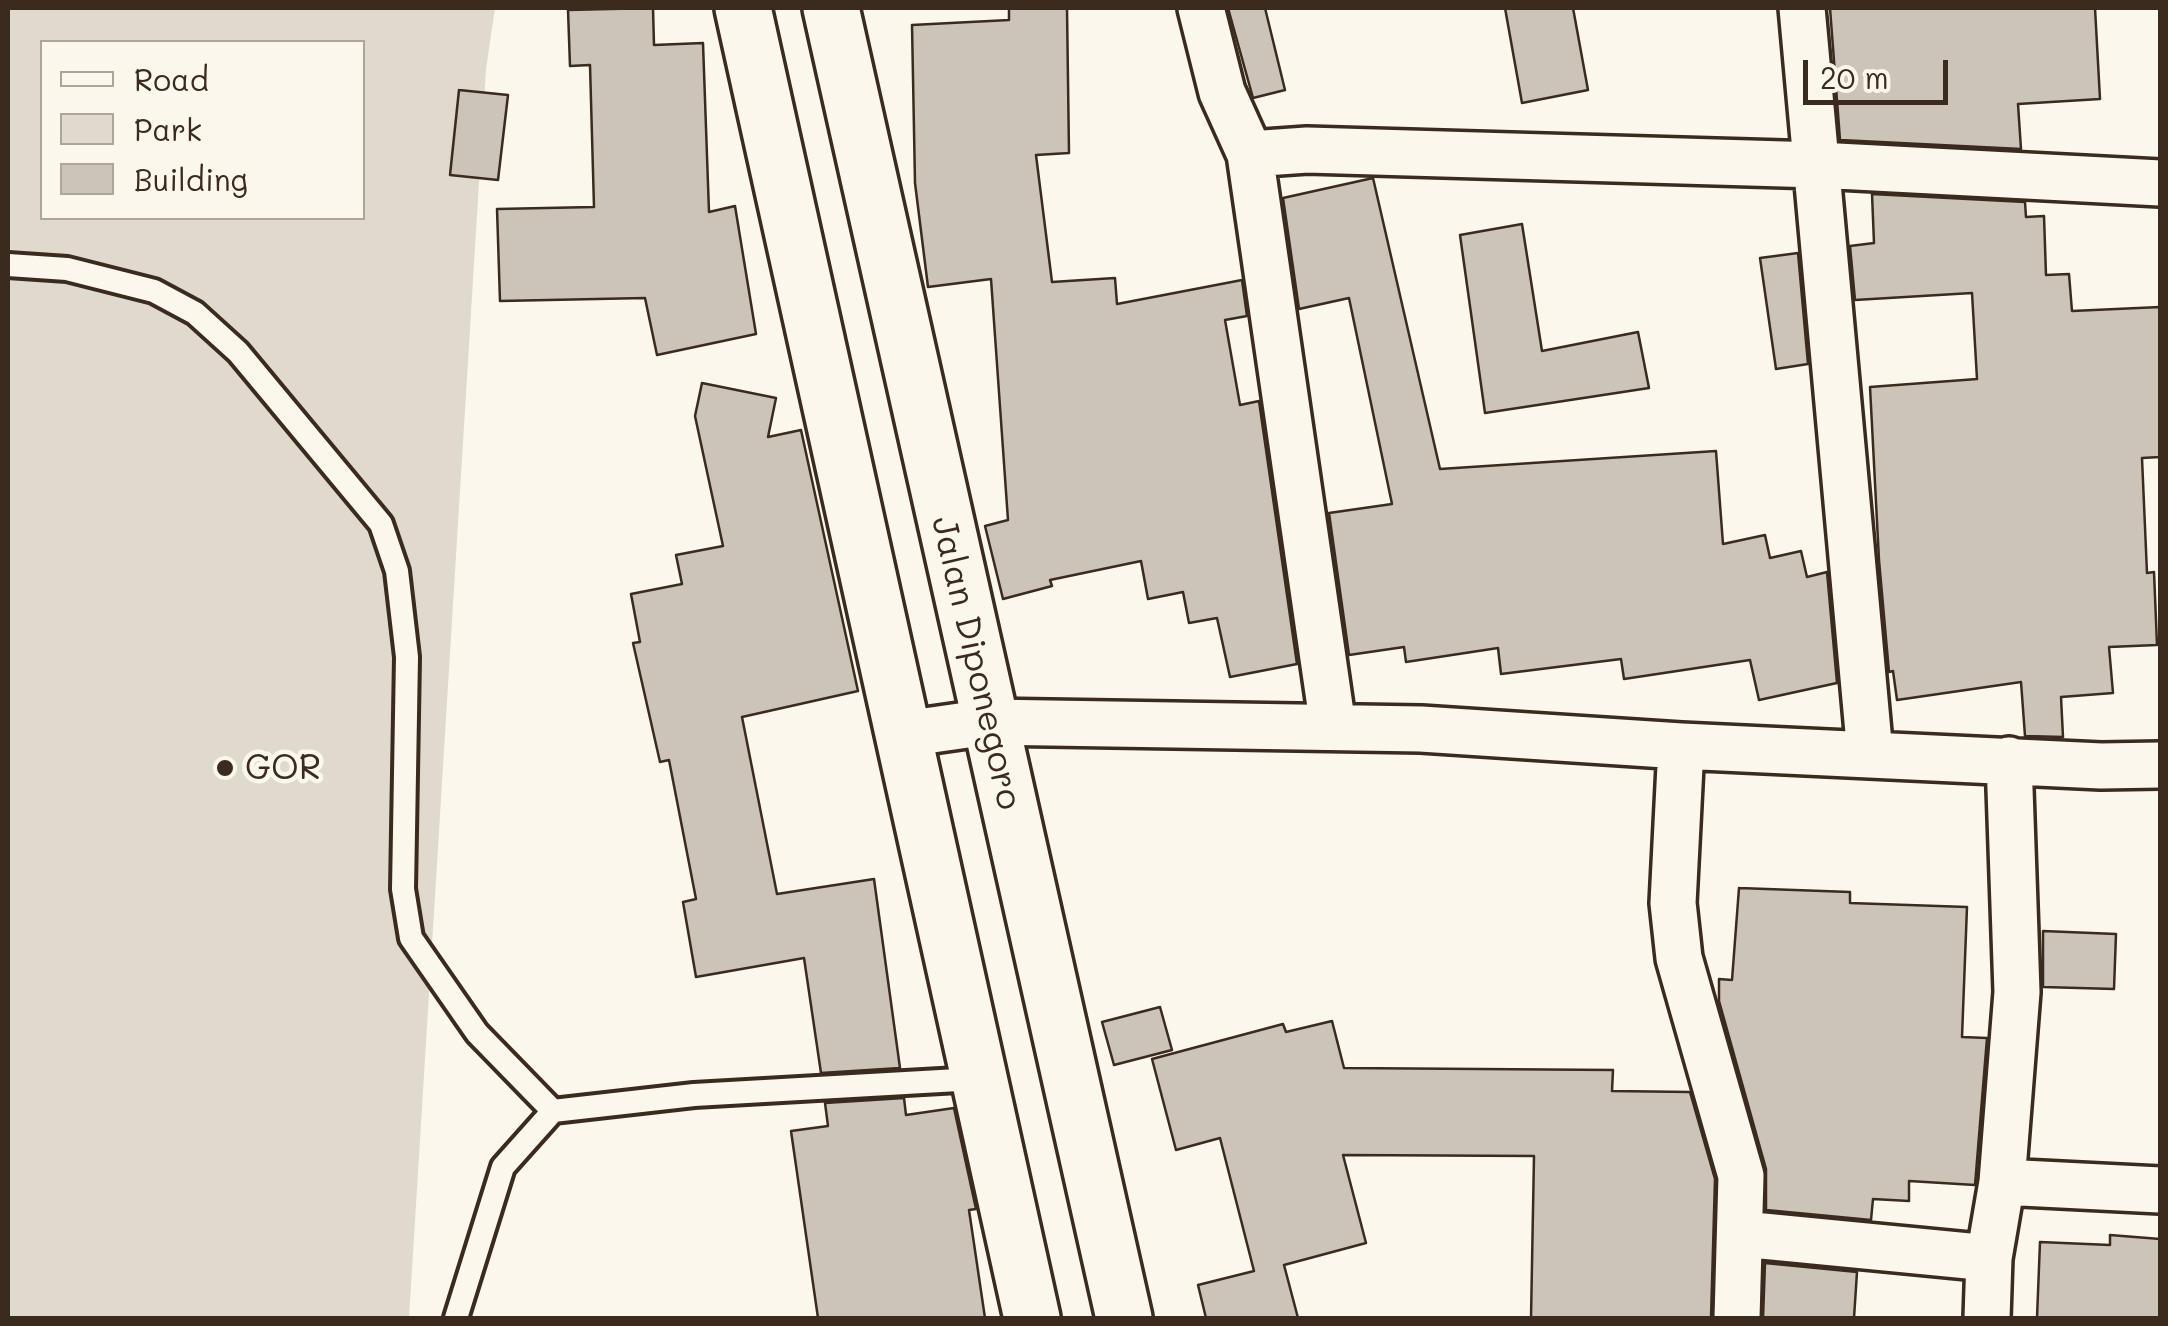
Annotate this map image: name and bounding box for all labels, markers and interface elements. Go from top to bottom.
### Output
legend [40,40,365,220]
scale bar [1808,40,1953,102]
text: 20 m [1820,57,1889,97]
text: Road [134,59,209,99]
text: Park [134,109,202,149]
text: Building [134,159,248,199]
street label: Jalan Diponegoro [922,512,1030,814]
place label: GOR [245,747,321,789]
marker: GOR [214,757,236,779]

